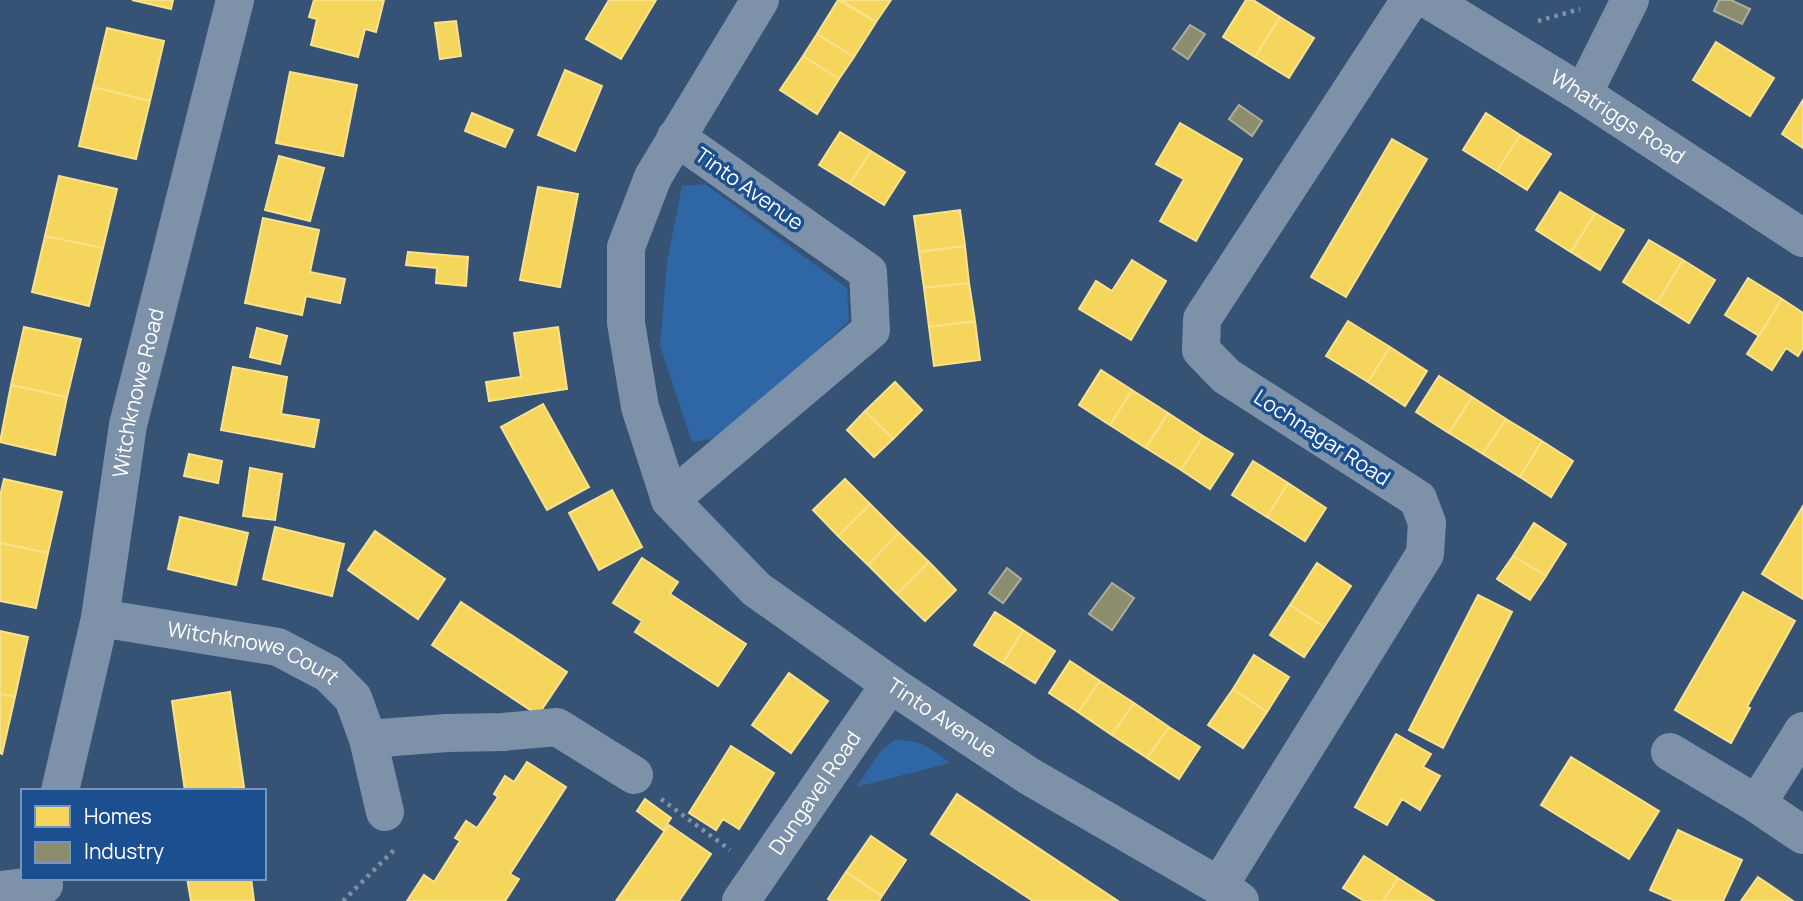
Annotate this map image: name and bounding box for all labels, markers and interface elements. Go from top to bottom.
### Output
street label: Whatriggs Road [1546,63,1691,170]
street label: Tinto Avenue [690,140,809,236]
street label: Witchknowe Road [106,305,170,479]
street label: Lochnagar Road [1249,383,1396,492]
street label: Witchknowe Court [165,614,346,690]
street label: Tinto Avenue [882,671,1003,764]
street label: Dungavel Road [762,725,867,860]
legend [21,789,266,880]
text: Homes [84,802,152,830]
text: Industry [84,837,164,865]

